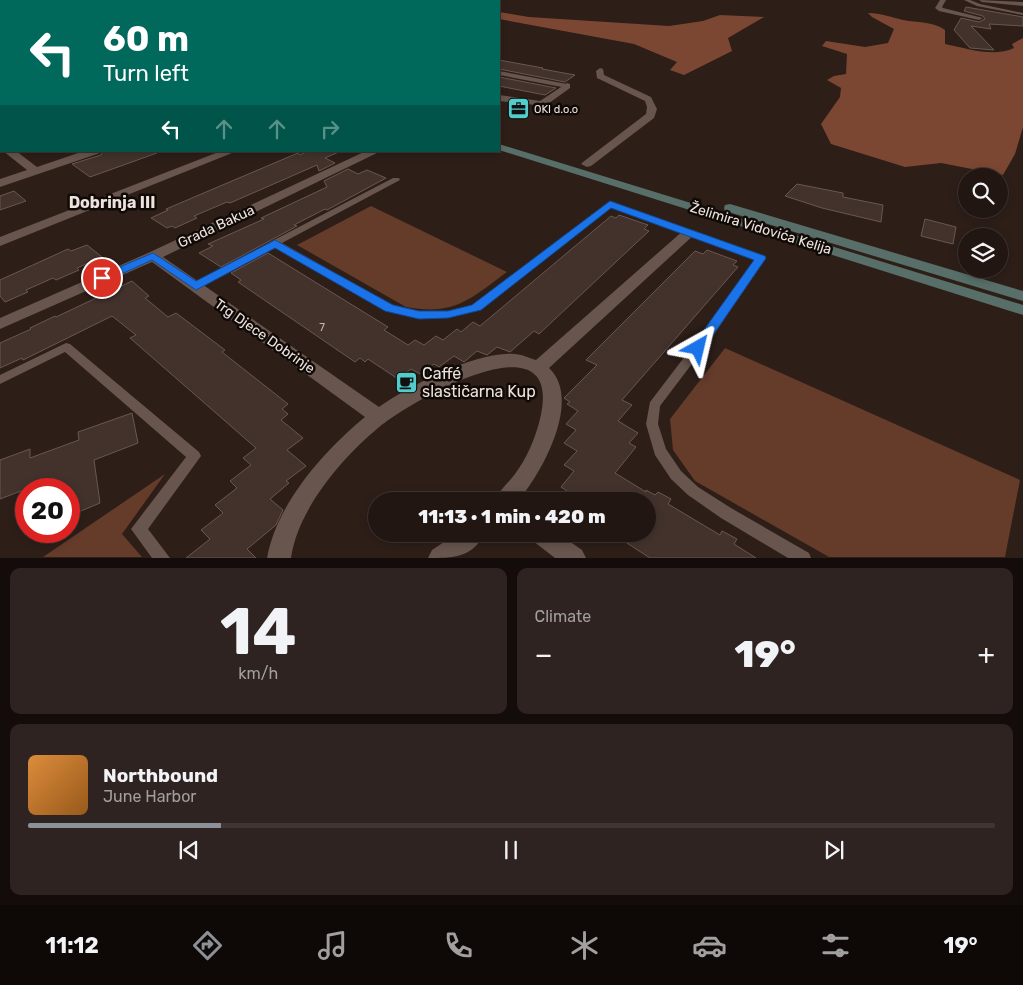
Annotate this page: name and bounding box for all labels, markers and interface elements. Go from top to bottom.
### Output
text: 60 m [103,18,189,60]
icon: left [20,20,85,85]
text: Turn left [103,60,189,87]
office icon: OKI d.o.o [506,97,530,121]
place label: OKI d.o.o [534,103,578,116]
icon: left [157,115,185,143]
icon: ahead [210,115,238,143]
icon: ahead [263,115,291,143]
icon: right [316,115,344,143]
map controls [958,168,1008,278]
button: search [958,168,1008,218]
district label: Dobrinja III [69,193,155,212]
street label: Želimira Vidovića Kelija [688,198,834,258]
street label: Grada Bakua [175,201,257,252]
button: layers [958,228,1008,278]
pin [81,257,123,299]
icon: arrive [88,264,116,292]
street label: Trg Djece Dobrinje [211,295,318,377]
house number: 7 [319,321,325,334]
position arrow [671,321,723,373]
place label: Caffé slastičarna Kup [422,364,536,401]
cafe icon: Caffé slastičarna Kup [394,370,418,394]
speed limit sign: 20 [15,478,80,543]
text: 11:13 · 1 min · 420 m [418,505,606,528]
text: 14 [220,593,297,670]
text: Climate [535,607,591,626]
text: 19° [735,631,796,677]
text: − [535,638,553,671]
text: + [978,638,995,671]
text: km/h [238,664,278,683]
text: Northbound [103,764,218,787]
text: June Harbor [103,787,196,806]
icon: previous [175,836,203,864]
icon: pause [497,836,525,864]
icon: next [820,836,848,864]
icon: directions [190,928,225,963]
icon: music [315,928,350,963]
icon: phone [441,928,476,963]
icon: climate [567,928,602,963]
icon: car [692,928,727,963]
icon: filters [818,928,853,963]
text: 11:12 [45,932,99,959]
text: 19° [944,932,978,959]

